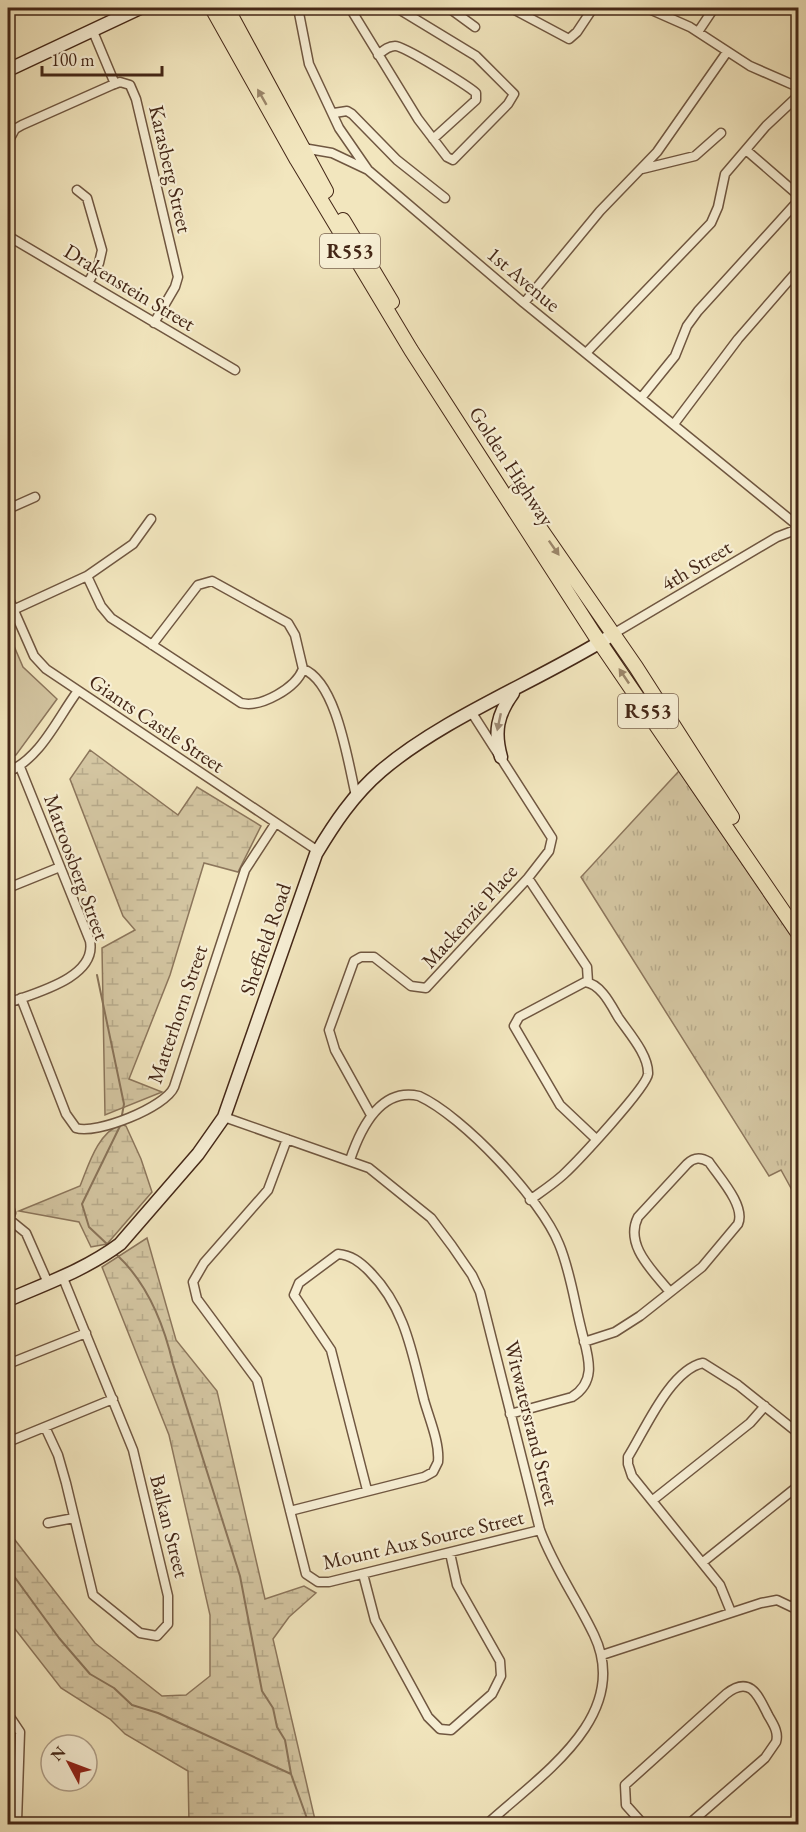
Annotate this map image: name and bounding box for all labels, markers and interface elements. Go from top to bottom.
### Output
scale bar [42,39,162,77]
text: 100 m [51,48,95,71]
one-way arrow [256,89,267,105]
street label: Karasberg Street [143,102,199,236]
road number: R553 [320,234,380,268]
street label: Drakenstein Street [59,237,201,337]
street label: 1st Avenue [482,240,566,318]
street label: Golden Highway [463,401,561,532]
street label: 4th Street [656,533,737,597]
one-way arrow [548,539,560,555]
street label: Giants Castle Street [84,668,230,779]
one-way arrow [618,668,630,684]
road number: R553 [618,694,678,728]
one-way arrow [494,713,503,732]
street label: Matroosberg Street [38,790,116,944]
street label: Mackenzie Place [415,858,523,974]
street label: Sheffield Road [233,879,297,999]
street label: Matterhorn Street [141,941,213,1087]
street label: Witwatersrand Street [498,1338,566,1509]
street label: Balkan Street [144,1472,196,1581]
street label: Mount Aux Source Street [320,1503,527,1575]
north arrow [39,1733,99,1793]
text: N [46,1742,70,1765]

